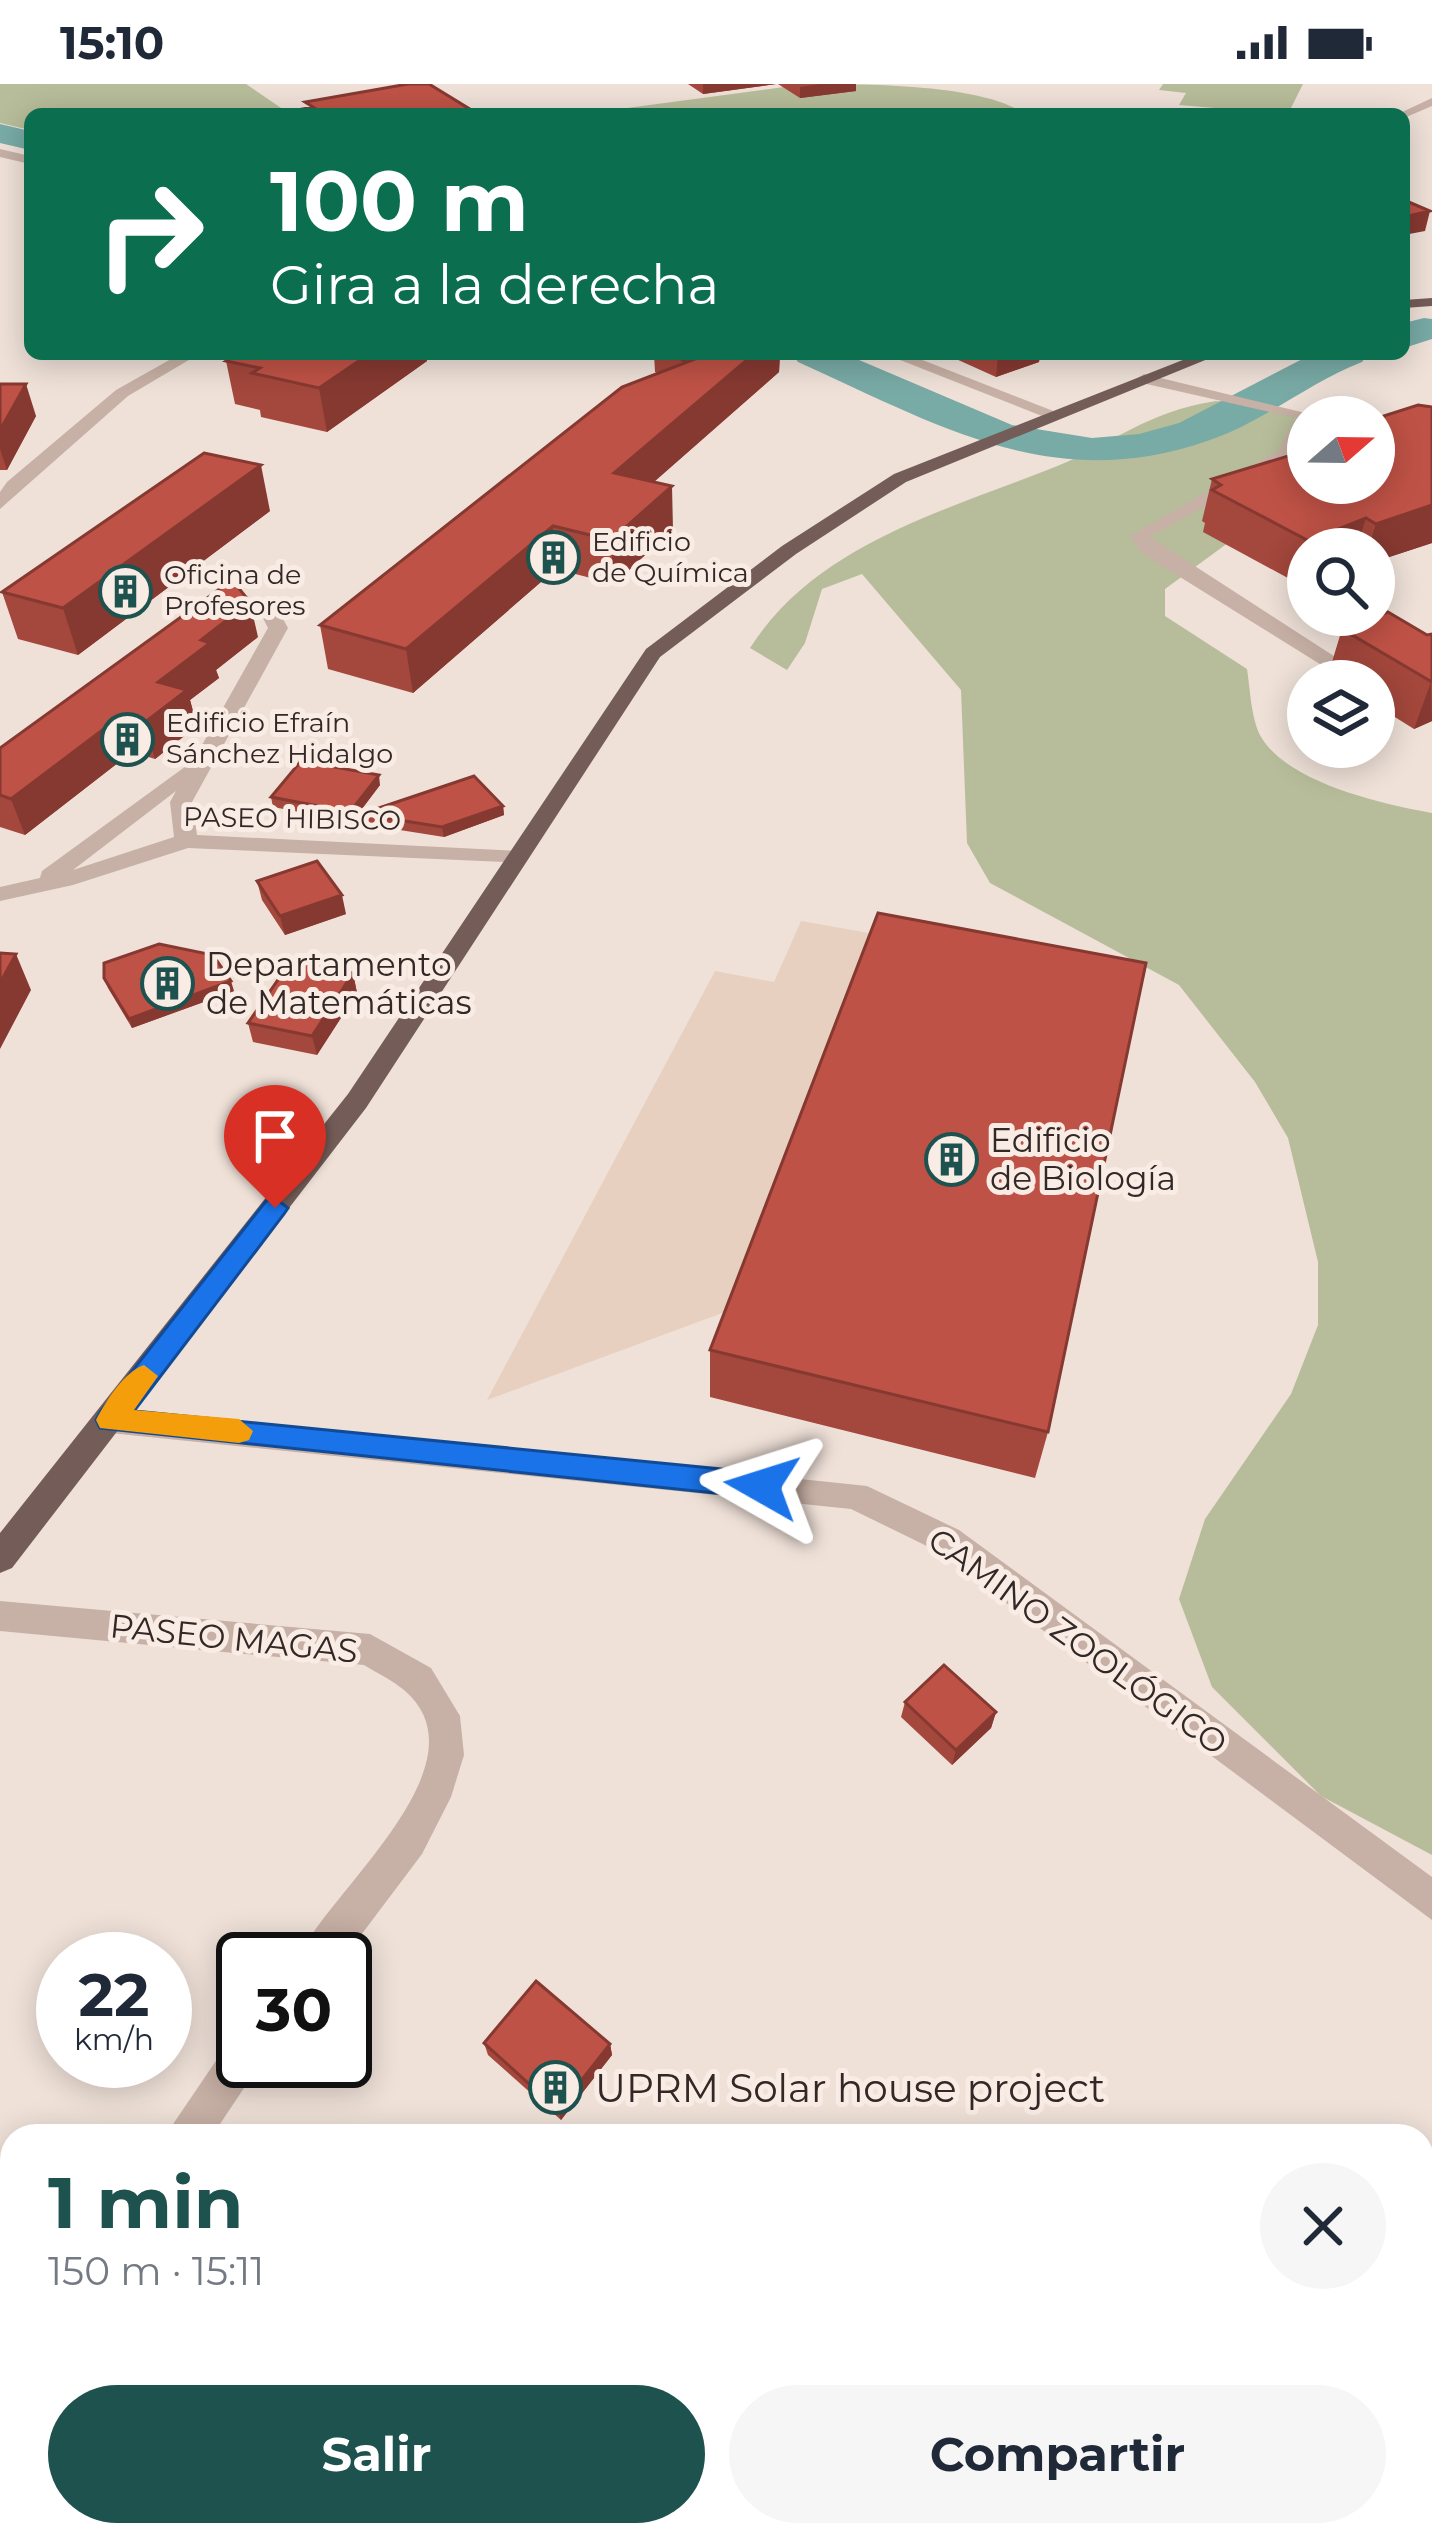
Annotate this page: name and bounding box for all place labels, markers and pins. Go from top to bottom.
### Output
place label: Edificio de Química [592,525,749,589]
building icon: Edificio de Química [525,530,581,586]
place label: Oficina de Profesores [164,558,305,622]
building icon: Oficina de Profesores [97,563,153,619]
place label: Edificio Efraín Sánchez Hidalgo [166,706,393,770]
building icon: Edificio Efraín Sánchez Hidalgo [99,711,155,767]
place label: Departamento de Matemáticas [206,944,472,1022]
building icon: Departamento de Matemáticas [139,955,195,1011]
pin [224,1085,326,1208]
place label: Edificio de Biología [990,1120,1176,1198]
building icon: Edificio de Biología [923,1131,979,1187]
building icon: UPRM Solar house project [528,2060,584,2116]
place label: UPRM Solar house project [595,2064,1105,2112]

